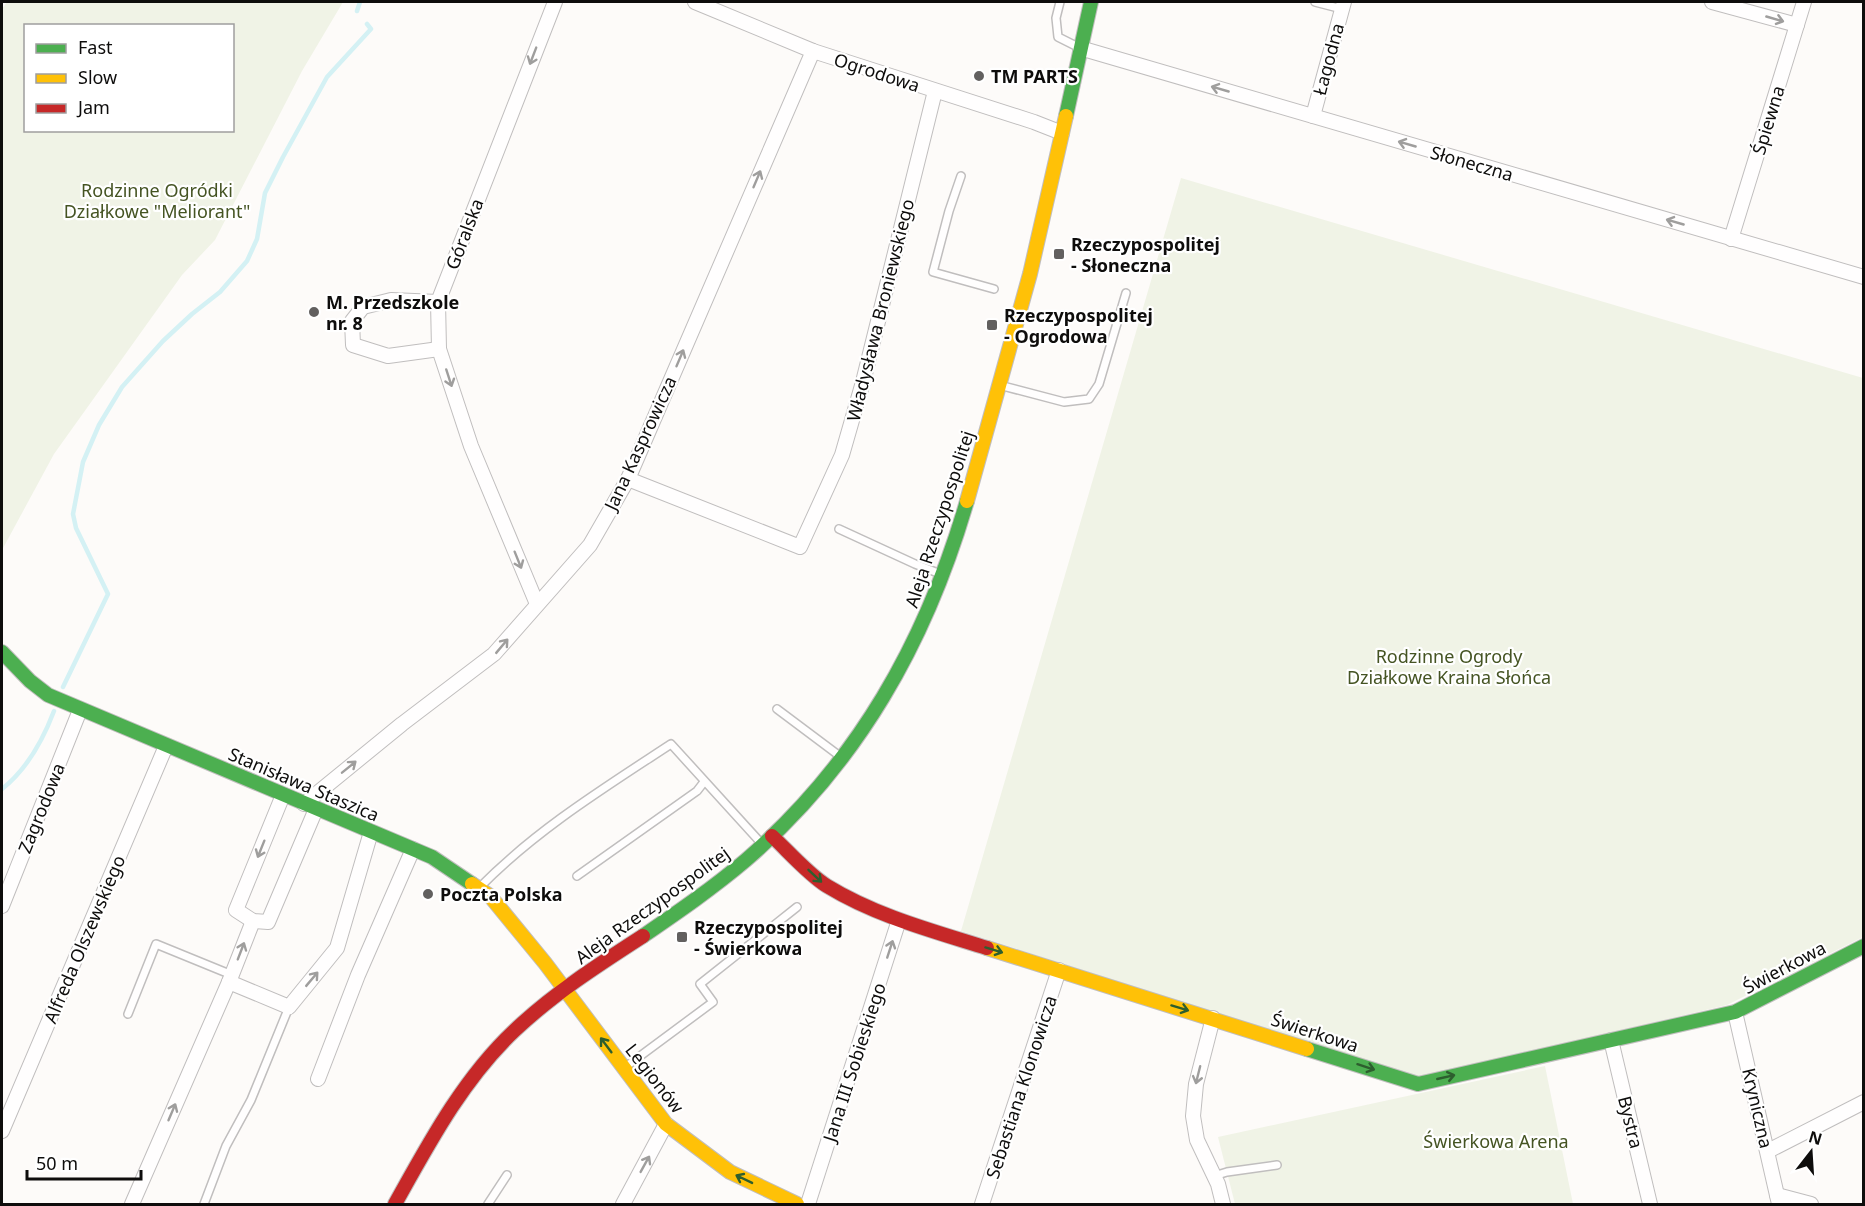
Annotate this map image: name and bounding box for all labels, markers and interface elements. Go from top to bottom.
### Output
one-way arrow [1765,14,1784,25]
street label: Łagodna [1307,20,1349,98]
legend [24,24,234,132]
text: Fast [78,35,113,59]
one-way arrow [527,46,538,65]
street label: Ogrodowa [831,47,923,97]
place label: TM PARTS [991,64,1078,88]
text: Slow [78,65,117,89]
marker: TM PARTS [972,69,986,83]
one-way arrow [1211,83,1230,94]
street label: Śpiewna [1746,83,1790,157]
text: Jam [76,95,110,119]
one-way arrow [1398,138,1417,149]
street label: Słoneczna [1428,140,1516,186]
one-way arrow [752,170,764,188]
park label: Rodzinne Ogródki Działkowe "Meliorant" [64,178,250,223]
street label: Góralska [440,195,488,273]
street label: Władysława Broniewskiego [841,196,919,424]
one-way arrow [1666,216,1685,227]
place label: Rzeczypospolitej - Słoneczna [1071,232,1220,277]
marker: Rzeczypospolitej - Słoneczna [1052,247,1066,261]
place label: M. Przedszkole nr. 8 [326,290,459,335]
place label: Rzeczypospolitej - Ogrodowa [1004,303,1153,348]
marker: M. Przedszkole nr. 8 [307,305,321,319]
marker: Rzeczypospolitej - Ogrodowa [985,318,999,332]
one-way arrow [675,349,686,367]
one-way arrow [444,368,455,387]
street label: Jana Kasprowicza [598,372,682,516]
street label: Aleja Rzeczypospolitej [899,427,979,611]
one-way arrow [513,551,524,569]
one-way arrow [495,638,508,654]
park label: Rodzinne Ogrody Działkowe Kraina Słońca [1347,644,1551,689]
street label: Stanisława Staszica [225,741,383,827]
street label: Zagrodowa [12,759,70,857]
one-way arrow [341,760,357,773]
one-way arrow [255,839,266,858]
street label: Aleja Rzeczypospolitej [570,841,734,969]
street label: Alfreda Olszewskiego [38,851,130,1027]
one-way arrow [807,869,822,883]
place label: Poczta Polska [440,882,563,906]
marker: Poczta Polska [421,887,435,901]
place label: Rzeczypospolitej - Świerkowa [694,915,843,960]
marker: Rzeczypospolitej - Świerkowa [675,930,689,944]
street label: Świerkowa [1738,935,1830,999]
one-way arrow [885,940,896,959]
one-way arrow [236,943,247,961]
one-way arrow [984,945,1003,956]
one-way arrow [305,971,318,987]
street label: Jana III Sobieskiego [816,980,891,1146]
street label: Sebastiana Klonowicza [980,992,1062,1182]
one-way arrow [1170,1003,1189,1014]
street label: Świerkowa [1268,1007,1362,1057]
one-way arrow [600,1037,613,1053]
street label: Legionów [620,1038,690,1118]
one-way arrow [1356,1062,1375,1073]
one-way arrow [1192,1065,1204,1084]
street label: Kryniczna [1737,1065,1779,1151]
one-way arrow [1437,1071,1456,1083]
street label: Bystra [1613,1093,1649,1151]
one-way arrow [167,1104,178,1122]
north arrow [1781,1122,1841,1182]
text: N [1806,1125,1825,1150]
park label: Świerkowa Arena [1423,1129,1569,1153]
scale bar [27,1143,141,1181]
text: 50 m [36,1151,78,1175]
one-way arrow [640,1156,651,1174]
one-way arrow [736,1173,754,1184]

